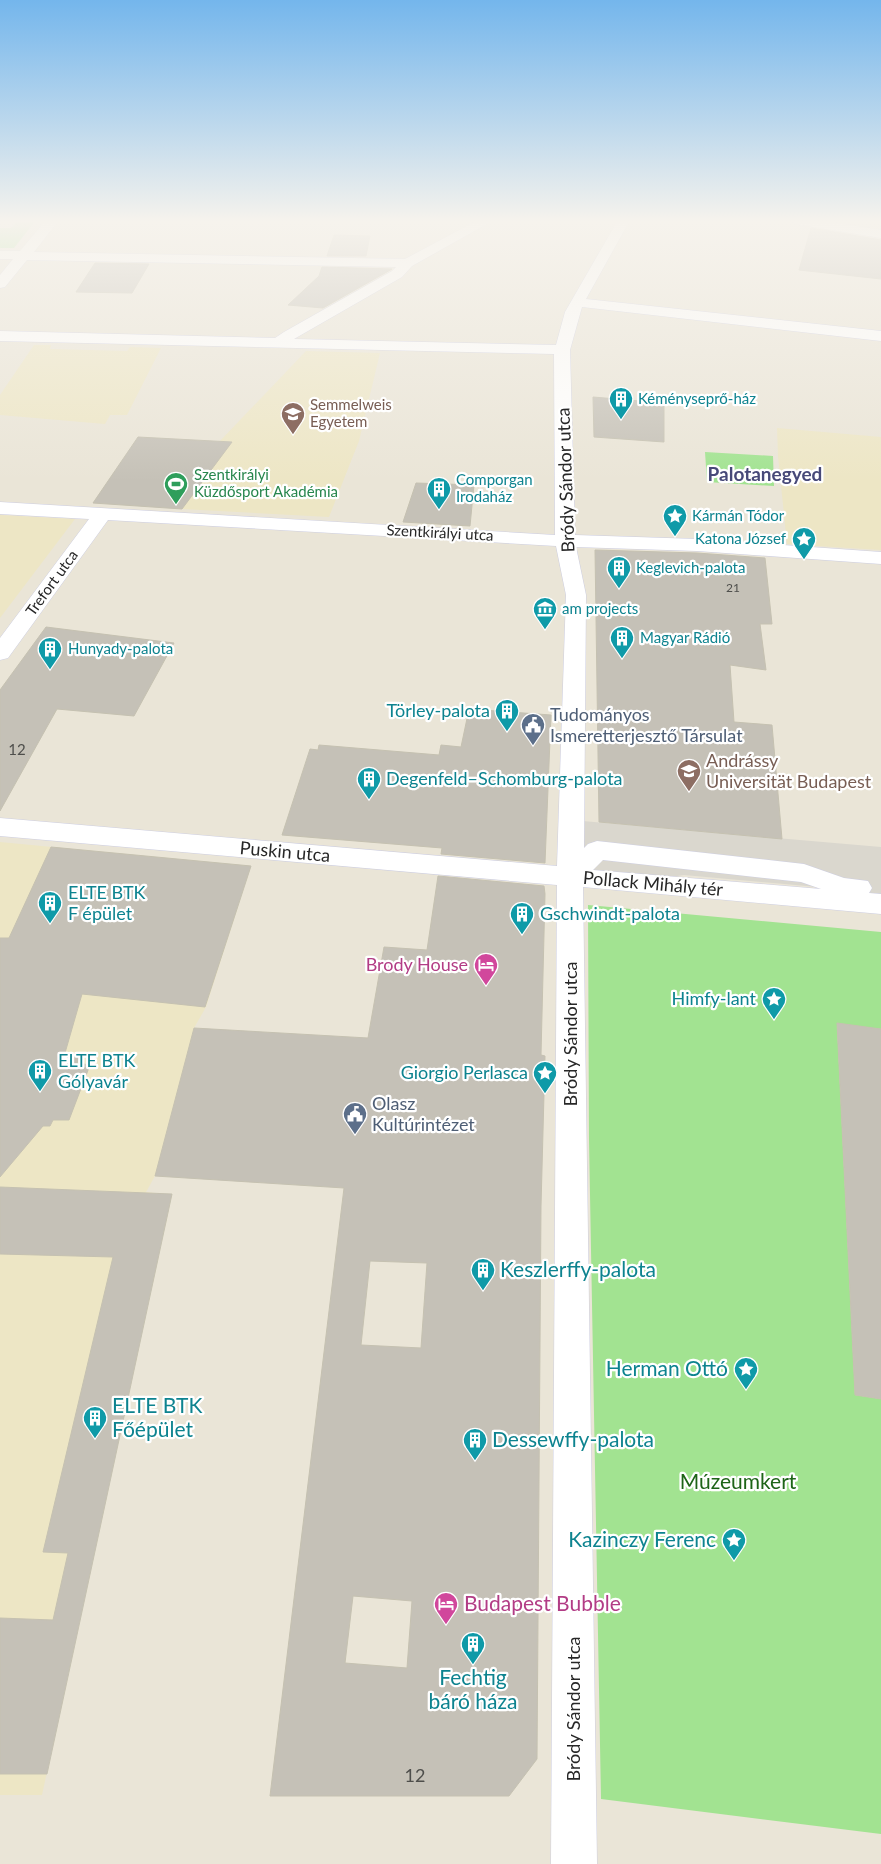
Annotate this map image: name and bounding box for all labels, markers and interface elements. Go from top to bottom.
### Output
building icon: Kéményseprő-ház [608,386,634,420]
place label: Kéményseprő-ház [638,389,756,407]
place label: Semmelweis Egyetem [310,395,392,430]
school or university icon: Semmelweis Egyetem [280,401,306,435]
street label: Bródy Sándor utca [551,407,579,553]
district label: Palotanegyed [708,462,822,485]
place label: Szentkirályi Küzdősport Akadémia [194,465,338,500]
place label: Comporgan Irodaház [456,470,533,505]
sports icon: Szentkirályi Küzdősport Akadémia [163,471,189,505]
building icon: Comporgan Irodaház [426,476,452,510]
place icon: Kármán Tódor [662,503,688,537]
place label: Kármán Tódor [692,506,785,524]
street label: Szentkirályi utca [386,520,494,544]
place icon: Katona József [791,526,817,560]
place label: Katona József [695,529,787,547]
street label: Trefort utca [21,546,81,619]
building icon: Keglevich-palota [606,555,632,589]
place label: Keglevich-palota [636,558,745,576]
house number: 21 [726,580,740,595]
museum icon: am projects [532,596,558,630]
place label: am projects [562,599,638,617]
building icon: Magyar Rádió [609,625,635,659]
place label: Magyar Rádió [640,628,730,646]
building icon: Hunyady-palota [37,636,63,670]
place label: Hunyady-palota [68,639,173,657]
building icon: Törley-palota [494,698,520,732]
place label: Törley-palota [386,699,490,721]
place label: Tudományos Ismeretterjesztő Társulat [550,703,743,746]
public building icon: Tudományos Ismeretterjesztő Társulat [520,712,546,746]
house number: 12 [8,740,26,758]
place label: Andrássy Universität Budapest [706,749,872,792]
school or university icon: Andrássy Universität Budapest [676,758,702,792]
building icon: Degenfeld–Schomburg-palota [356,766,382,800]
place label: Degenfeld–Schomburg-palota [386,767,623,789]
street label: Puskin utca [239,836,331,866]
street label: Pollack Mihály tér [582,866,724,900]
place label: ELTE BTK F épület [68,881,146,924]
building icon: ELTE BTK F épület [37,890,63,924]
building icon: Gschwindt-palota [509,901,535,935]
place label: Gschwindt-palota [540,902,680,924]
hotel icon: Brody House [473,952,499,986]
place label: Brody House [366,953,468,975]
street label: Bródy Sándor utca [559,961,581,1107]
place icon: Himfy-lant [761,986,787,1020]
place label: Himfy-lant [672,987,757,1009]
place label: ELTE BTK Gólyavár [58,1049,136,1092]
building icon: ELTE BTK Gólyavár [27,1058,53,1092]
place icon: Giorgio Perlasca [532,1060,558,1094]
place label: Giorgio Perlasca [401,1061,528,1083]
place label: Olasz Kultúrintézet [372,1092,475,1135]
public building icon: Olasz Kultúrintézet [342,1101,368,1135]
place label: Keszlerffy-palota [500,1256,656,1281]
building icon: Keszlerffy-palota [470,1257,496,1291]
place label: Herman Ottó [606,1355,728,1380]
place icon: Herman Ottó [733,1356,759,1390]
place label: ELTE BTK Főépület [112,1392,203,1441]
building icon: ELTE BTK Főépület [82,1405,108,1439]
place label: Dessewffy-palota [492,1426,654,1451]
building icon: Dessewffy-palota [462,1427,488,1461]
park label: Múzeumkert [680,1468,797,1493]
place label: Kazinczy Ferenc [568,1526,716,1551]
place icon: Kazinczy Ferenc [721,1527,747,1561]
place label: Budapest Bubble [464,1590,621,1615]
hotel icon: Budapest Bubble [433,1591,459,1625]
building icon: Fechtig báró háza [460,1631,486,1665]
street label: Bródy Sándor utca [562,1636,584,1782]
place label: Fechtig báró háza [429,1664,517,1713]
house number: 12 [405,1764,425,1786]

